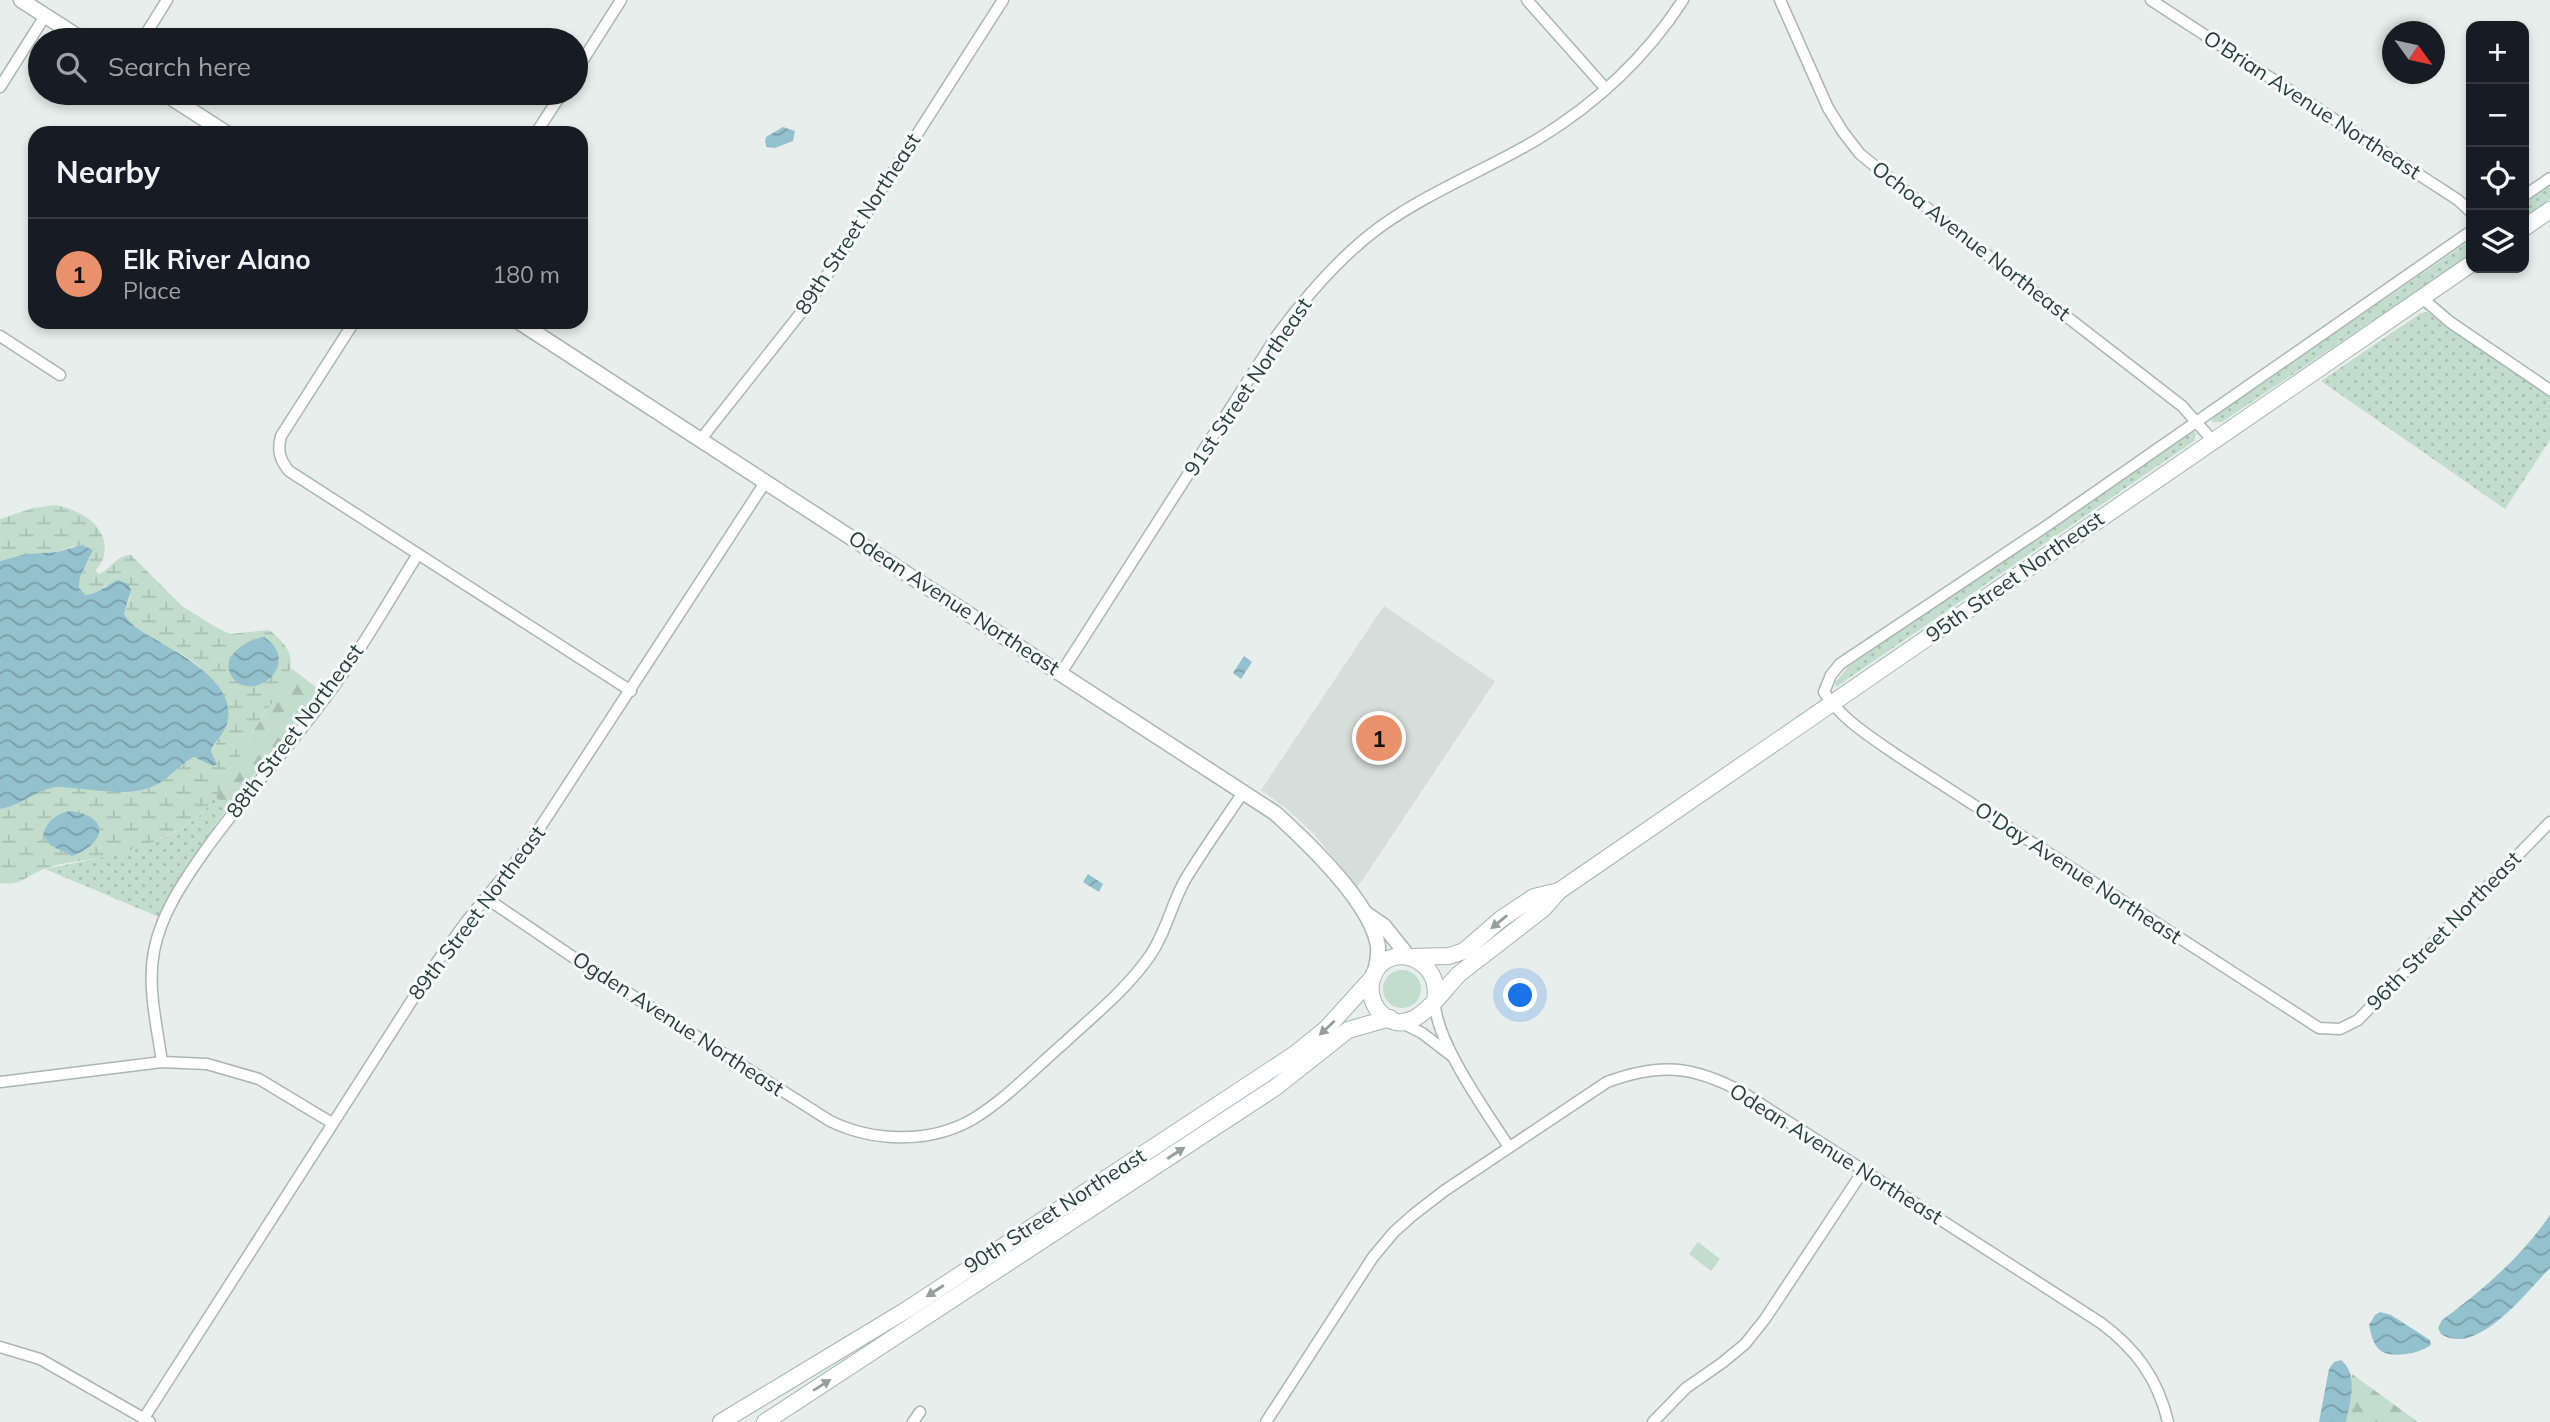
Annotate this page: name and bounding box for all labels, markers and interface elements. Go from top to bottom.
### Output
north arrow [2382,21,2445,84]
map controls [2466,21,2529,273]
button: + [2466,21,2529,84]
street label: O'Brian Avenue Northeast [2199,24,2426,184]
search box [28,28,588,105]
icon: search [52,48,90,86]
text: Search here [108,50,251,83]
button: − [2466,84,2529,147]
street label: 89th Street Northeast [789,128,926,319]
button: locate [2466,147,2529,210]
text: Nearby [56,153,160,191]
street label: Ochoa Avenue Northeast [1867,155,2076,326]
button: layers [2466,210,2529,273]
text: Elk River Alano [123,243,311,276]
text: 1 [72,260,86,289]
text: 180 m [492,260,560,289]
text: Place [123,276,181,305]
street label: 91st Street Northeast [1178,292,1316,480]
street label: 95th Street Northeast [1921,505,2108,647]
street label: Odean Avenue Northeast [844,524,1065,680]
street label: 88th Street Northeast [220,638,368,823]
pin: 1 [1356,712,1402,764]
street label: O'Day Avenue Northeast [1970,795,2187,949]
street label: 89th Street Northeast [402,820,550,1005]
street label: 96th Street Northeast [2361,845,2526,1015]
one-way arrow [1490,914,1508,929]
street label: Ogden Avenue Northeast [568,945,789,1101]
your location [1503,978,1537,1012]
one-way arrow [1319,1019,1336,1035]
street label: Odean Avenue Northeast [1725,1077,1948,1229]
street label: 90th Street Northeast [959,1142,1150,1279]
one-way arrow [1167,1146,1185,1160]
one-way arrow [925,1284,944,1297]
one-way arrow [813,1379,832,1392]

